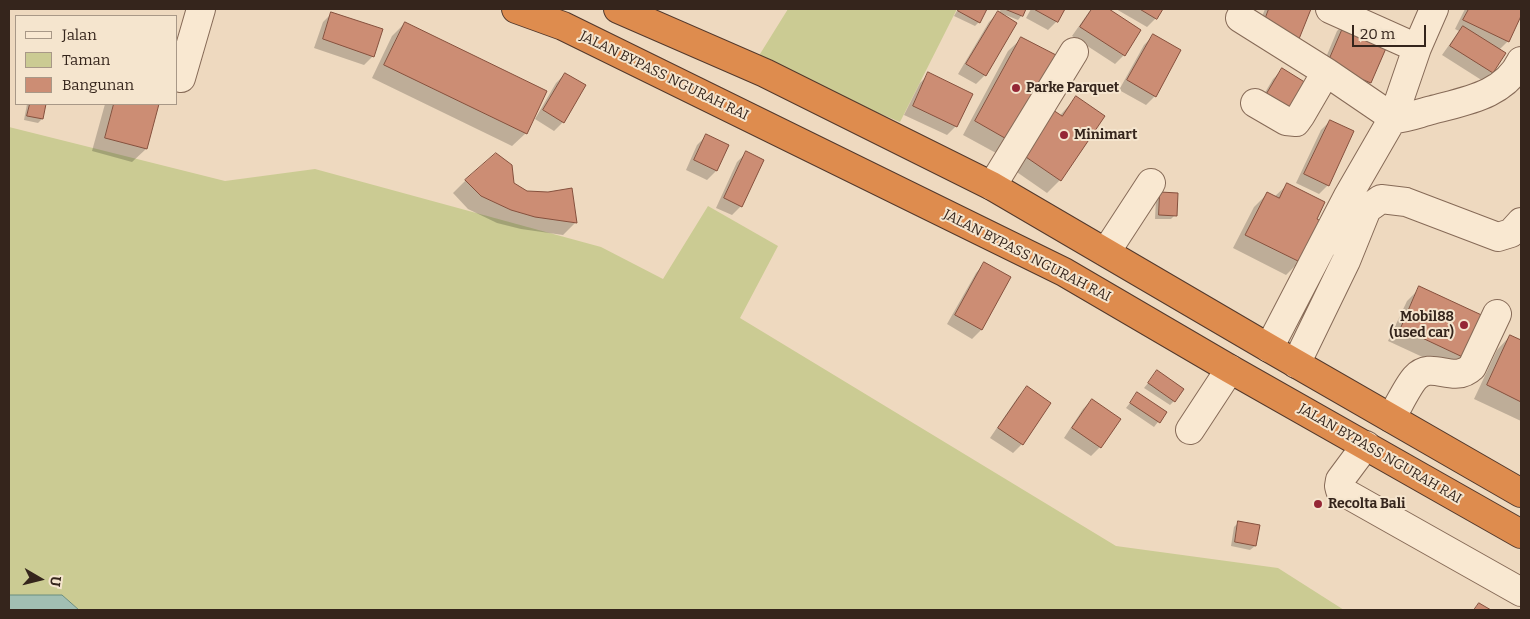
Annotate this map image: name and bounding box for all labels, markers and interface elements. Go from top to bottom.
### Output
legend [15,15,178,105]
scale bar [1355,15,1429,47]
text: 20 m [1360,25,1395,43]
text: Jalan [62,26,97,44]
street label: JALAN BYPASS NGURAH RAI [577,28,751,124]
text: Taman [62,51,110,69]
text: Bangunan [62,76,134,94]
place label: Parke Parquet [1026,80,1119,96]
marker: Parke Parquet [1010,82,1022,94]
place label: Minimart [1074,127,1137,143]
marker: Minimart [1058,129,1070,141]
street label: JALAN BYPASS NGURAH RAI [941,206,1113,306]
place label: Mobil88 (used car) [1389,309,1454,342]
marker: Mobil88 (used car) [1458,319,1470,331]
street label: JALAN BYPASS NGURAH RAI [1295,400,1465,508]
place label: Recolta Bali [1328,496,1405,512]
marker: Recolta Bali [1312,498,1324,510]
north arrow [15,554,65,604]
text: U [46,575,64,587]

